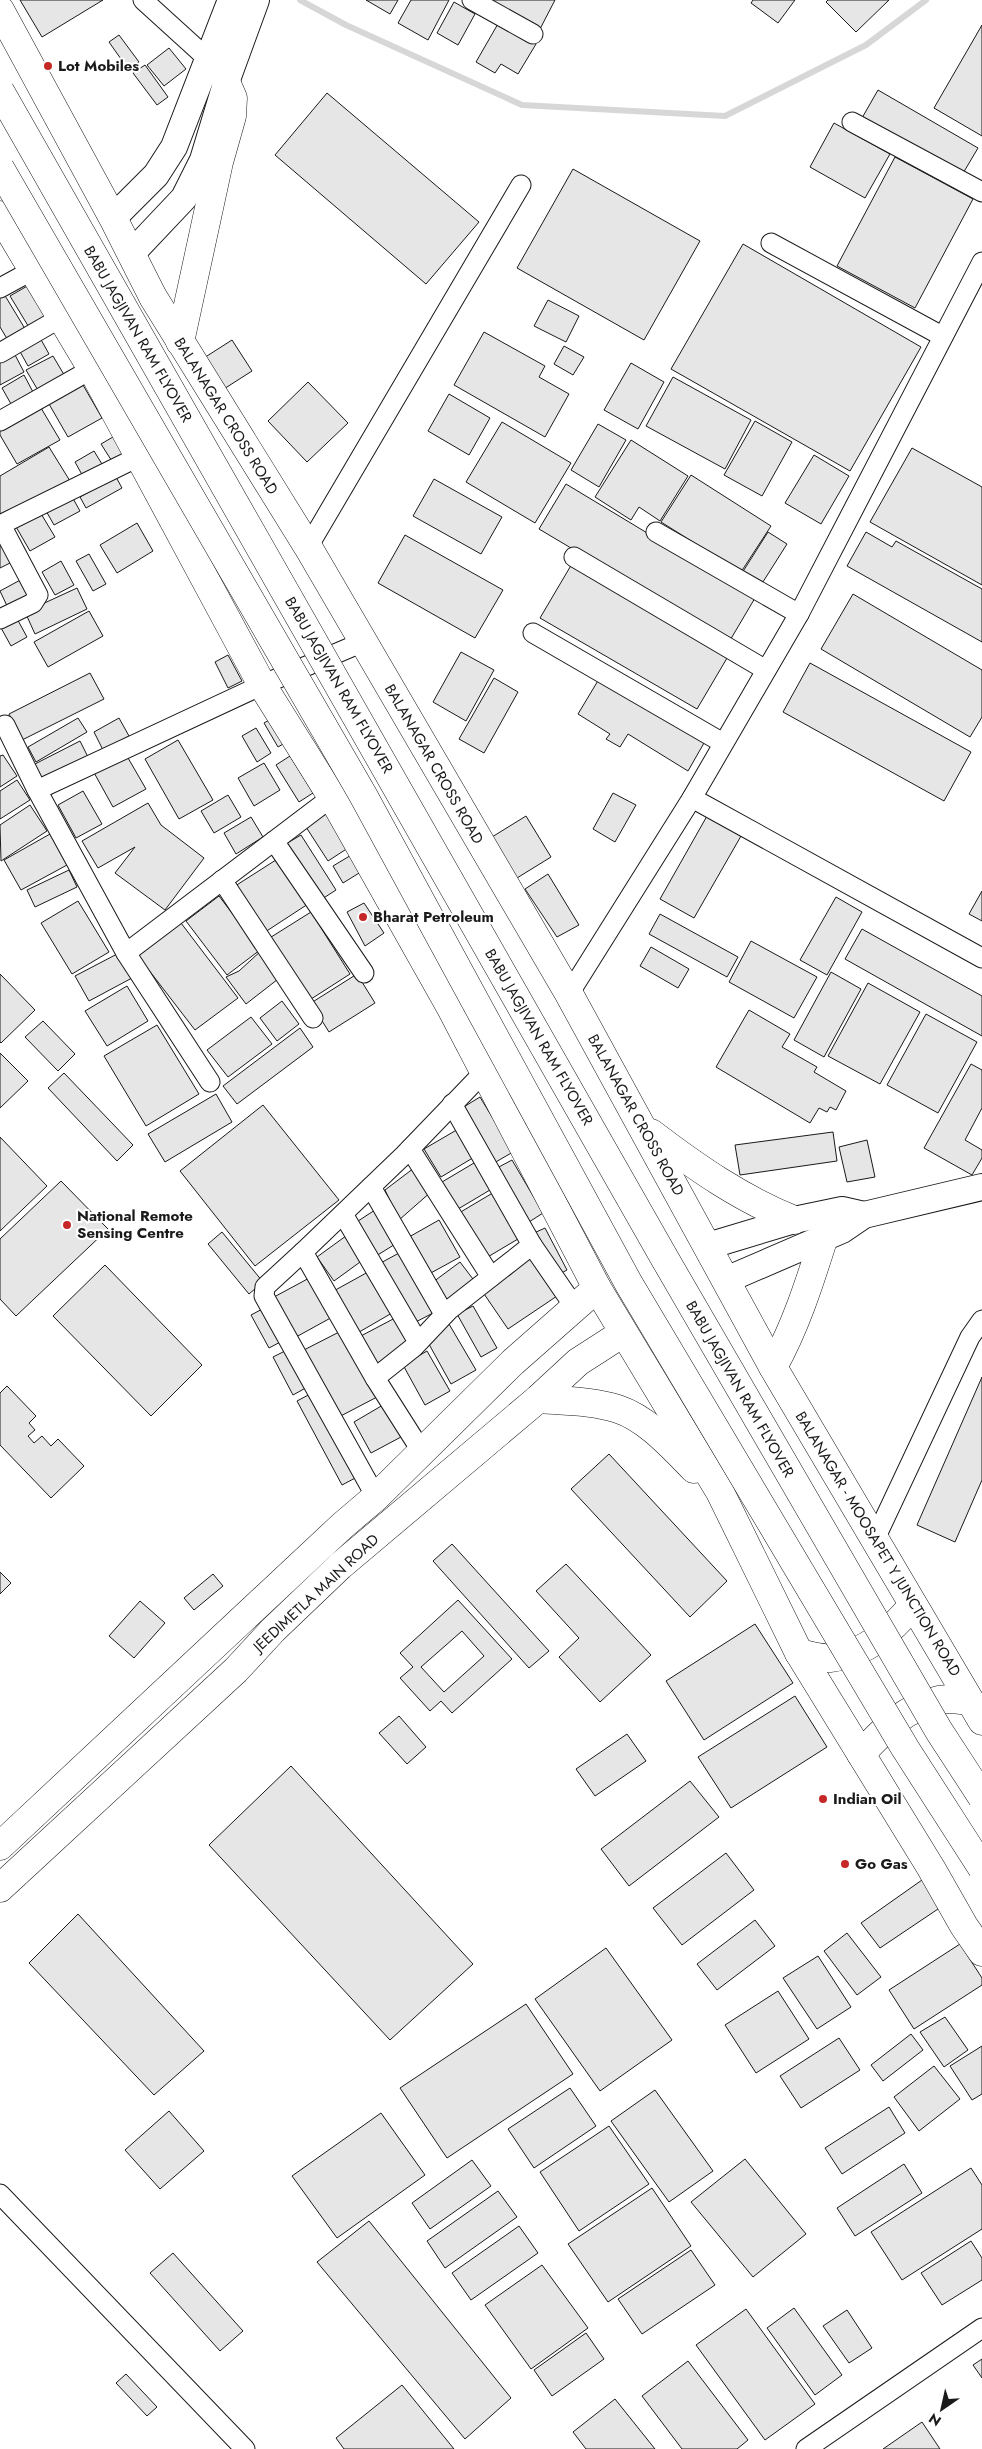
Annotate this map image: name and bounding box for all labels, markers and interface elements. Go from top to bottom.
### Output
place label: Lot Mobiles [58,55,139,77]
marker: Lot Mobiles [42,60,54,72]
street label: BABU JAGJIVAN RAM FLYOVER [78,242,198,427]
street label: BALANAGAR CROSS ROAD [169,333,283,499]
street label: BABU JAGJIVAN RAM FLYOVER [279,593,399,778]
street label: BALANAGAR CROSS ROAD [379,680,489,848]
place label: Bharat Petroleum [373,906,494,928]
marker: Bharat Petroleum [357,911,369,923]
street label: BABU JAGJIVAN RAM FLYOVER [479,945,599,1130]
street label: BALANAGAR CROSS ROAD [582,1030,690,1200]
place label: National Remote Sensing Centre [77,1205,193,1244]
marker: National Remote Sensing Centre [61,1219,73,1231]
street label: BABU JAGJIVAN RAM FLYOVER [680,1297,800,1482]
street label: BALANAGAR - MOOSAPET Y JUNCTION ROAD [790,1407,966,1681]
street label: JEEDIMETLA MAIN ROAD [247,1529,384,1659]
place label: Indian Oil [833,1788,902,1810]
marker: Indian Oil [817,1793,829,1805]
place label: Go Gas [855,1853,908,1875]
marker: Go Gas [839,1858,851,1870]
north arrow [917,2384,967,2434]
text: N [925,2408,945,2431]

